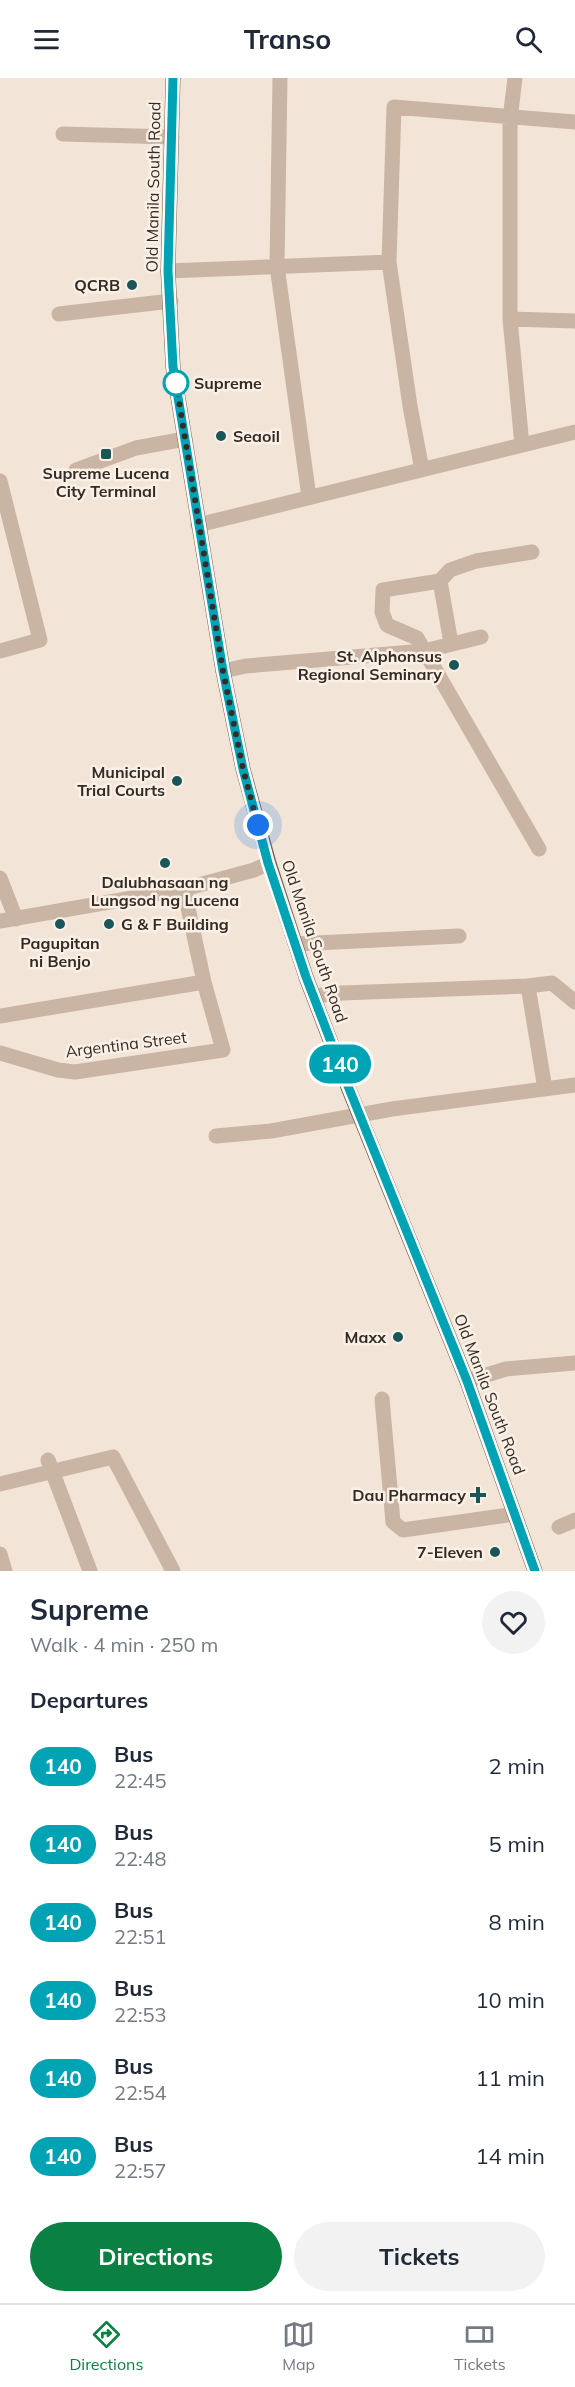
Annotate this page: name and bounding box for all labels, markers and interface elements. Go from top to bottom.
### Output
text: Transo [244,22,331,56]
icon: menu [30,23,63,56]
icon: search [512,23,545,56]
street label: Old Manila South Road [142,101,164,273]
place label: QCRB [74,275,120,295]
marker: QCRB [125,278,139,292]
marker: Supreme [163,370,189,396]
place label: Supreme [194,373,262,393]
place label: Seaoil [233,426,280,446]
marker: Seaoil [214,429,228,443]
marker: Supreme Lucena City Terminal [99,447,113,461]
place label: Supreme Lucena City Terminal [43,463,169,501]
place label: St. Alphonsus Regional Seminary [298,646,442,684]
marker: St. Alphonsus Regional Seminary [447,658,461,672]
place label: Municipal Trial Courts [77,762,165,800]
marker: Municipal Trial Courts [170,774,184,788]
your location [243,810,273,840]
marker: Dalubhasaan ng Lungsod ng Lucena [158,856,172,870]
street label: Old Manila South Road [278,857,352,1025]
place label: Dalubhasaan ng Lungsod ng Lucena [91,872,239,910]
place label: G & F Building [121,914,229,934]
marker: Pagupitan ni Benjo [53,917,67,931]
marker: G & F Building [102,917,116,931]
place label: Pagupitan ni Benjo [20,933,100,971]
street label: Argentina Street [64,1027,188,1061]
line badge: 140 [306,1044,374,1084]
text: 140 [321,1051,359,1077]
street label: Old Manila South Road [450,1311,530,1477]
place label: Maxx [345,1327,386,1347]
marker: Maxx [391,1330,405,1344]
place label: Dau Pharmacy [352,1485,466,1505]
marker: Dau Pharmacy [471,1488,485,1502]
place label: 7-Eleven [417,1542,483,1562]
marker: 7-Eleven [488,1545,502,1559]
button: heart [482,1591,545,1654]
text: Supreme [30,1592,149,1627]
text: Walk · 4 min · 250 m [30,1632,218,1657]
text: Departures [30,1686,148,1714]
text: Bus [114,1740,153,1768]
text: 2 min [489,1752,545,1780]
text: 140 [44,1753,82,1779]
text: 22:45 [114,1768,167,1793]
text: Bus [114,1818,153,1846]
text: 5 min [489,1830,545,1858]
text: 140 [44,1831,82,1857]
text: 22:48 [114,1846,167,1871]
text: Bus [114,1896,153,1924]
text: 8 min [489,1908,545,1936]
text: 140 [44,1909,82,1935]
text: 22:51 [114,1924,167,1949]
text: Bus [114,1974,153,2002]
text: 10 min [475,1986,545,2014]
text: 140 [44,1987,82,2013]
text: 22:53 [114,2002,167,2027]
text: Bus [114,2052,153,2080]
text: 11 min [475,2064,545,2092]
text: 140 [44,2065,82,2091]
text: 22:54 [114,2080,167,2105]
text: Bus [114,2130,153,2158]
text: 14 min [475,2142,545,2170]
text: 140 [44,2143,82,2169]
text: 22:57 [114,2158,167,2183]
button: Directions [30,2222,282,2291]
button: Tickets [294,2222,545,2291]
tab: Directions [69,2318,143,2374]
tab: Map [282,2318,315,2374]
tab: Tickets [454,2318,506,2374]

